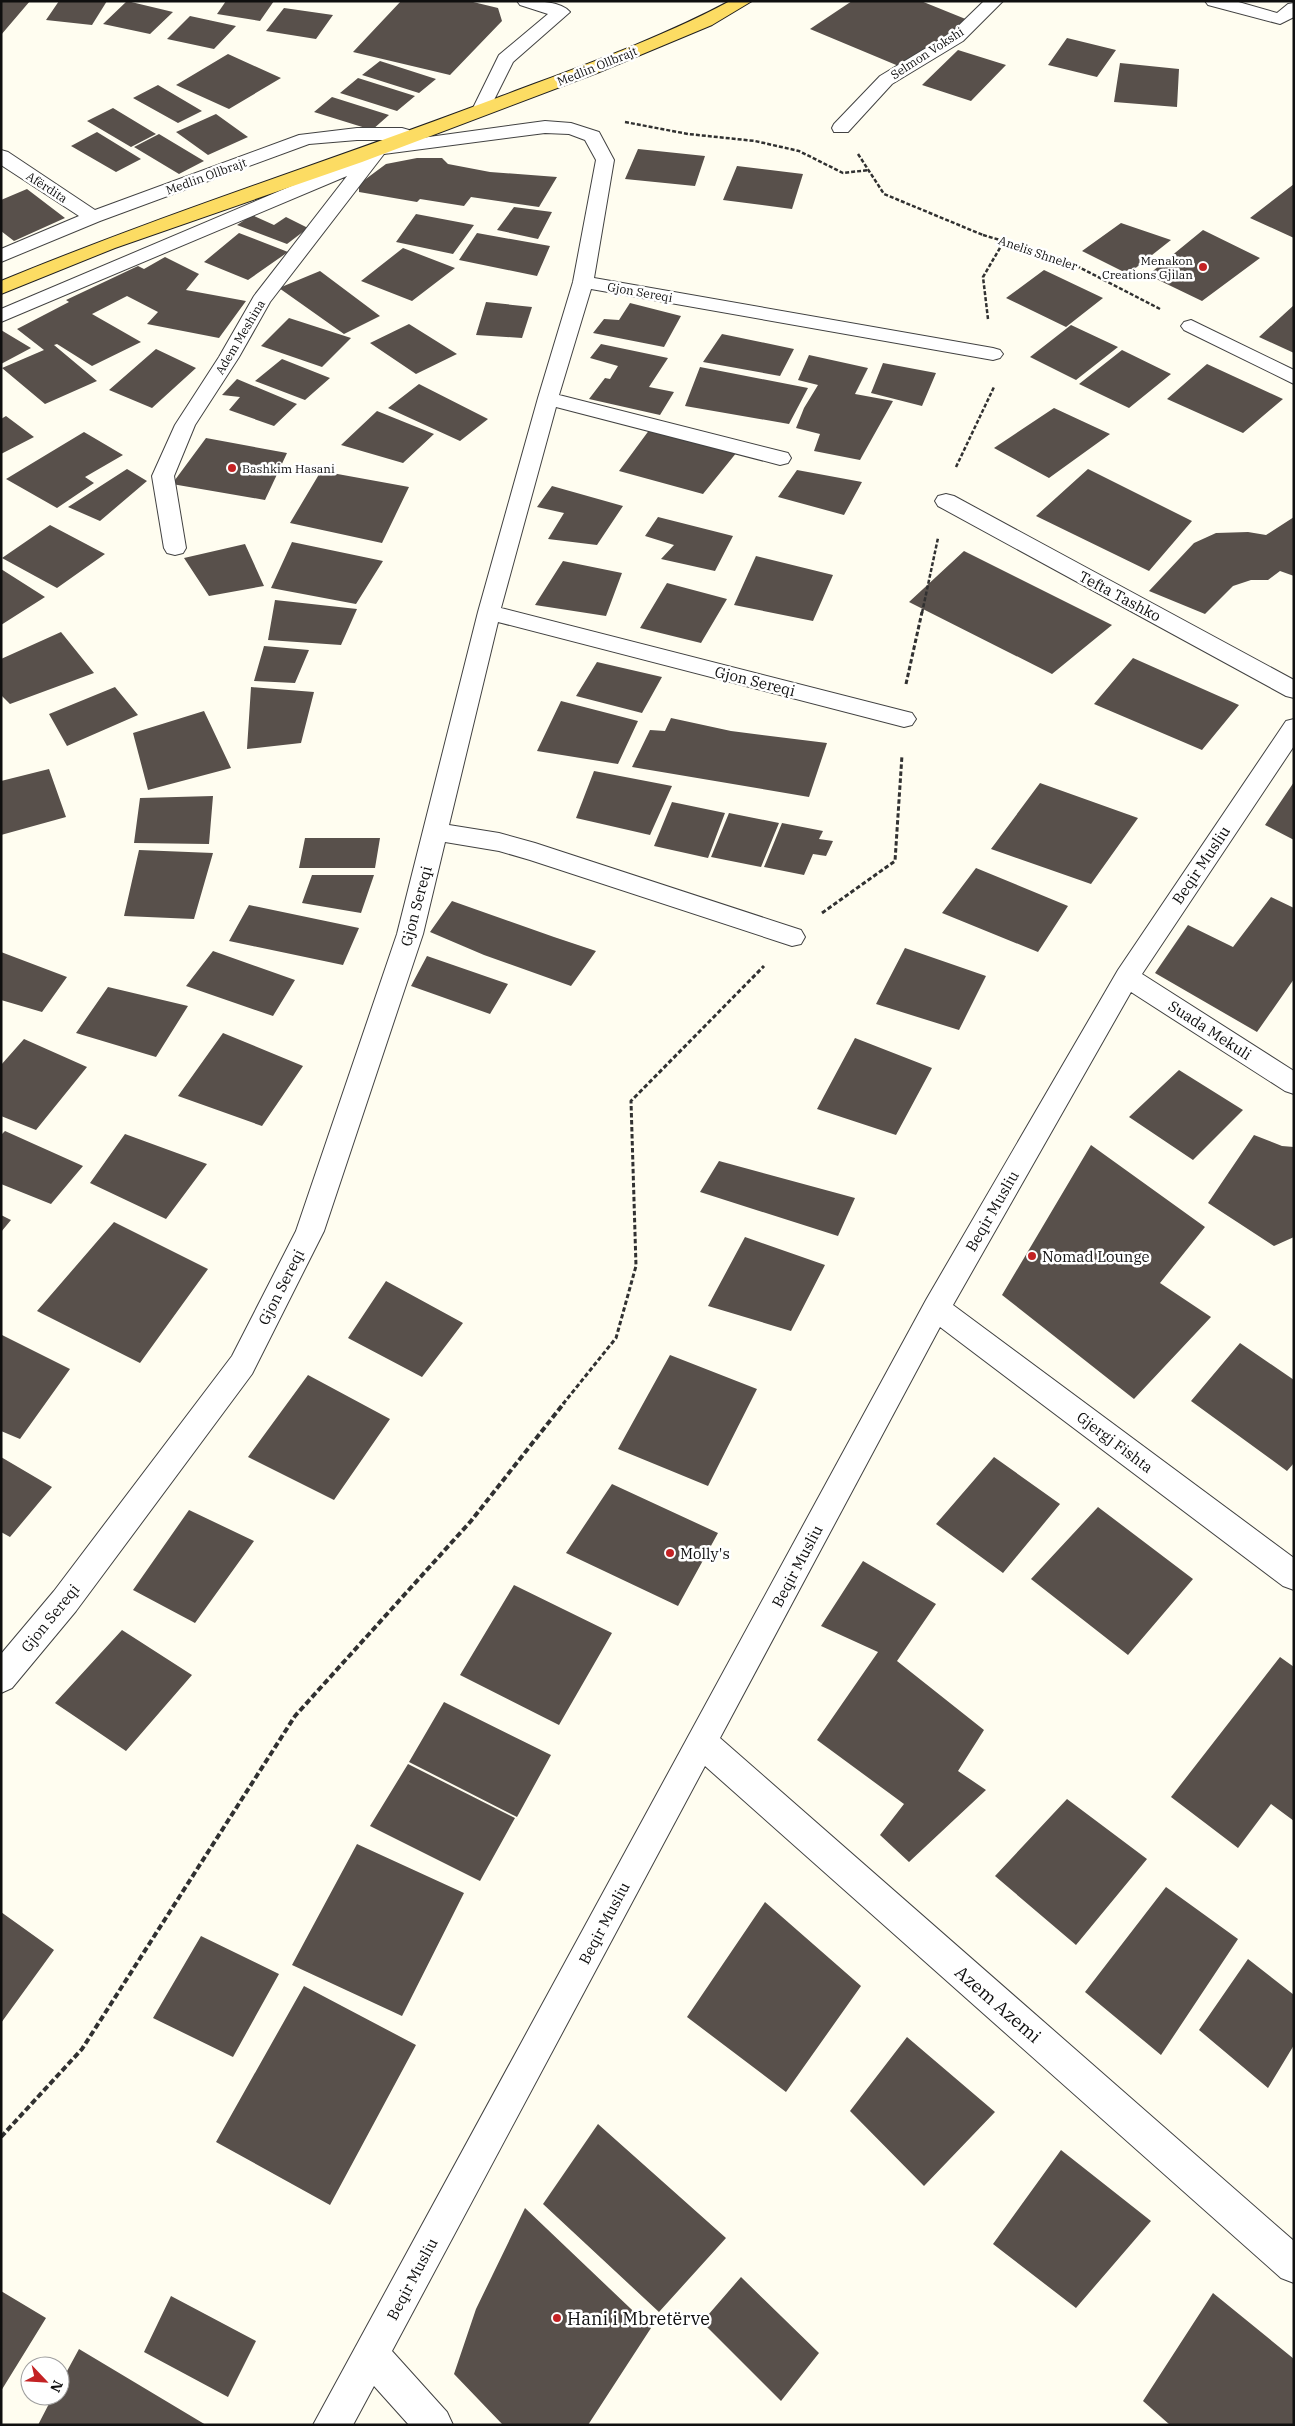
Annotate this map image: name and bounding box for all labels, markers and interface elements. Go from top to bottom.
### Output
street label: Selmon Vokshi [888,24,966,82]
street label: Medlin Ollbrajt [555,43,639,89]
street label: Medlin Ollbrajt [164,154,248,198]
street label: Afërdita [24,168,71,206]
street label: Anelis Shneler [997,233,1080,274]
place label: Menakon Creations Gjilan [1102,253,1193,282]
marker: Menakon Creations Gjilan [1197,261,1209,273]
street label: Gjon Sereqi [606,279,674,305]
street label: Adem Meshina [212,297,268,377]
place label: Bashkim Hasani [242,461,335,476]
marker: Bashkim Hasani [226,462,238,474]
street label: Tefta Tashko [1076,566,1164,626]
street label: Gjon Sereqi [713,662,797,700]
street label: Beqir Musliu [1168,822,1234,908]
street label: Gjon Sereqi [396,864,436,948]
street label: Suada Mekuli [1165,996,1255,1064]
street label: Beqir Musliu [961,1167,1023,1255]
street label: Gjon Sereqi [254,1246,308,1328]
place label: Nomad Lounge [1042,1247,1150,1266]
marker: Nomad Lounge [1026,1250,1038,1262]
street label: Gjergj Fishta [1073,1407,1157,1477]
street label: Beqir Musliu [767,1522,827,1610]
place label: Molly's [680,1544,730,1563]
marker: Molly's [664,1547,676,1559]
street label: Gjon Sereqi [17,1580,83,1656]
street label: Beqir Musliu [574,1879,634,1967]
street label: Azem Azemi [950,1960,1046,2048]
street label: Beqir Musliu [382,2235,442,2323]
place label: Hani i Mbretërve [567,2307,710,2330]
marker: Hani i Mbretërve [551,2312,563,2324]
north arrow [20,2356,70,2406]
text: N [46,2378,67,2395]

